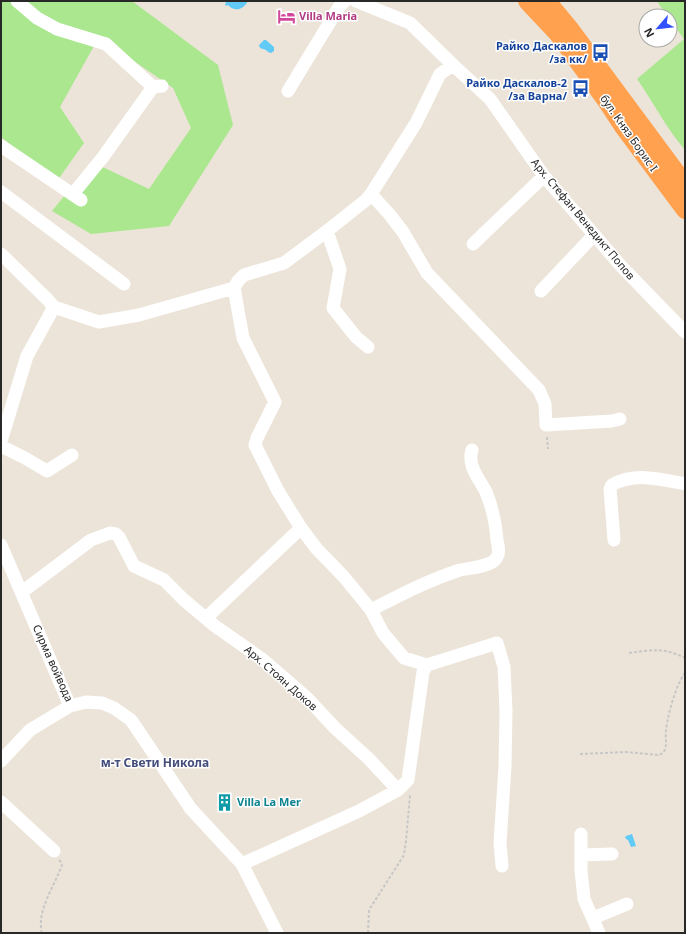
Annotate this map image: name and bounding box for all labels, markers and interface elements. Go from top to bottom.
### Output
hotel icon: Villa Maria [276,6,296,26]
place label: Villa Maria [299,8,357,23]
north arrow [638,8,678,48]
text: N [640,25,657,40]
place label: Райко Даскалов /за кк/ [496,38,587,66]
bus stop icon: Райко Даскалов /за кк/ [590,42,610,62]
place label: Райко Даскалов-2 /за Варна/ [466,75,567,103]
bus stop icon: Райко Даскалов-2 /за Варна/ [570,79,590,99]
street label: бул. Княз Борис I [597,91,662,174]
street label: Арх. Стефан Венедикт Попов [528,155,639,283]
street label: Сирма войвода [30,622,77,704]
street label: Арх. Стоян Доков [242,642,321,714]
district label: м-т Свети Никола [101,754,209,771]
building icon: Villa La Mer [214,792,234,812]
place label: Villa La Mer [237,794,301,809]

